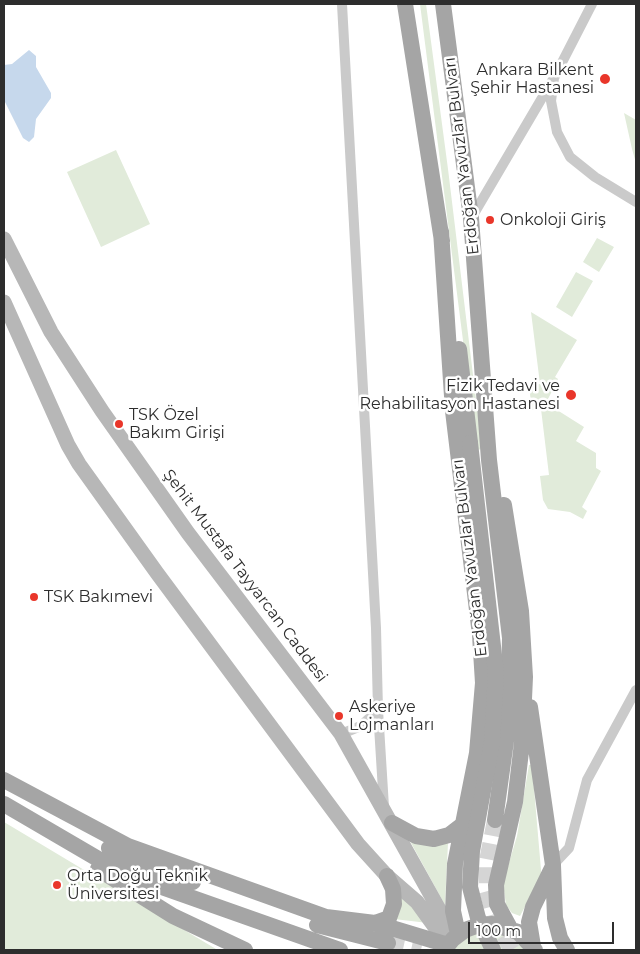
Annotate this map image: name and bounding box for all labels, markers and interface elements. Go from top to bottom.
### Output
street label: Erdoğan Yavuzlar Bulvarı [440,56,484,256]
place label: Ankara Bilkent Şehir Hastanesi [470,60,594,98]
marker: Ankara Bilkent Şehir Hastanesi [598,72,612,86]
place label: Onkoloji Giriş [500,210,606,230]
marker: Onkoloji Giriş [484,214,496,226]
place label: Fizik Tedavi ve Rehabilitasyon Hastanesi [360,376,560,414]
marker: Fizik Tedavi ve Rehabilitasyon Hastanesi [564,388,578,402]
place label: TSK Özel Bakım Girişi [129,405,225,443]
marker: TSK Özel Bakım Girişi [113,418,125,430]
street label: Erdoğan Yavuzlar Bulvarı [448,458,492,658]
street label: Şehit Mustafa Tayyarcan Caddesi [159,466,331,686]
place label: TSK Bakımevi [44,587,153,607]
marker: TSK Bakımevi [28,591,40,603]
place label: Askeriye Lojmanları [349,697,434,735]
marker: Askeriye Lojmanları [333,710,345,722]
place label: Orta Doğu Teknik Üniversitesi [67,866,208,904]
marker: Orta Doğu Teknik Üniversitesi [51,879,63,891]
scale bar [470,912,616,944]
text: 100 m [476,921,521,940]

